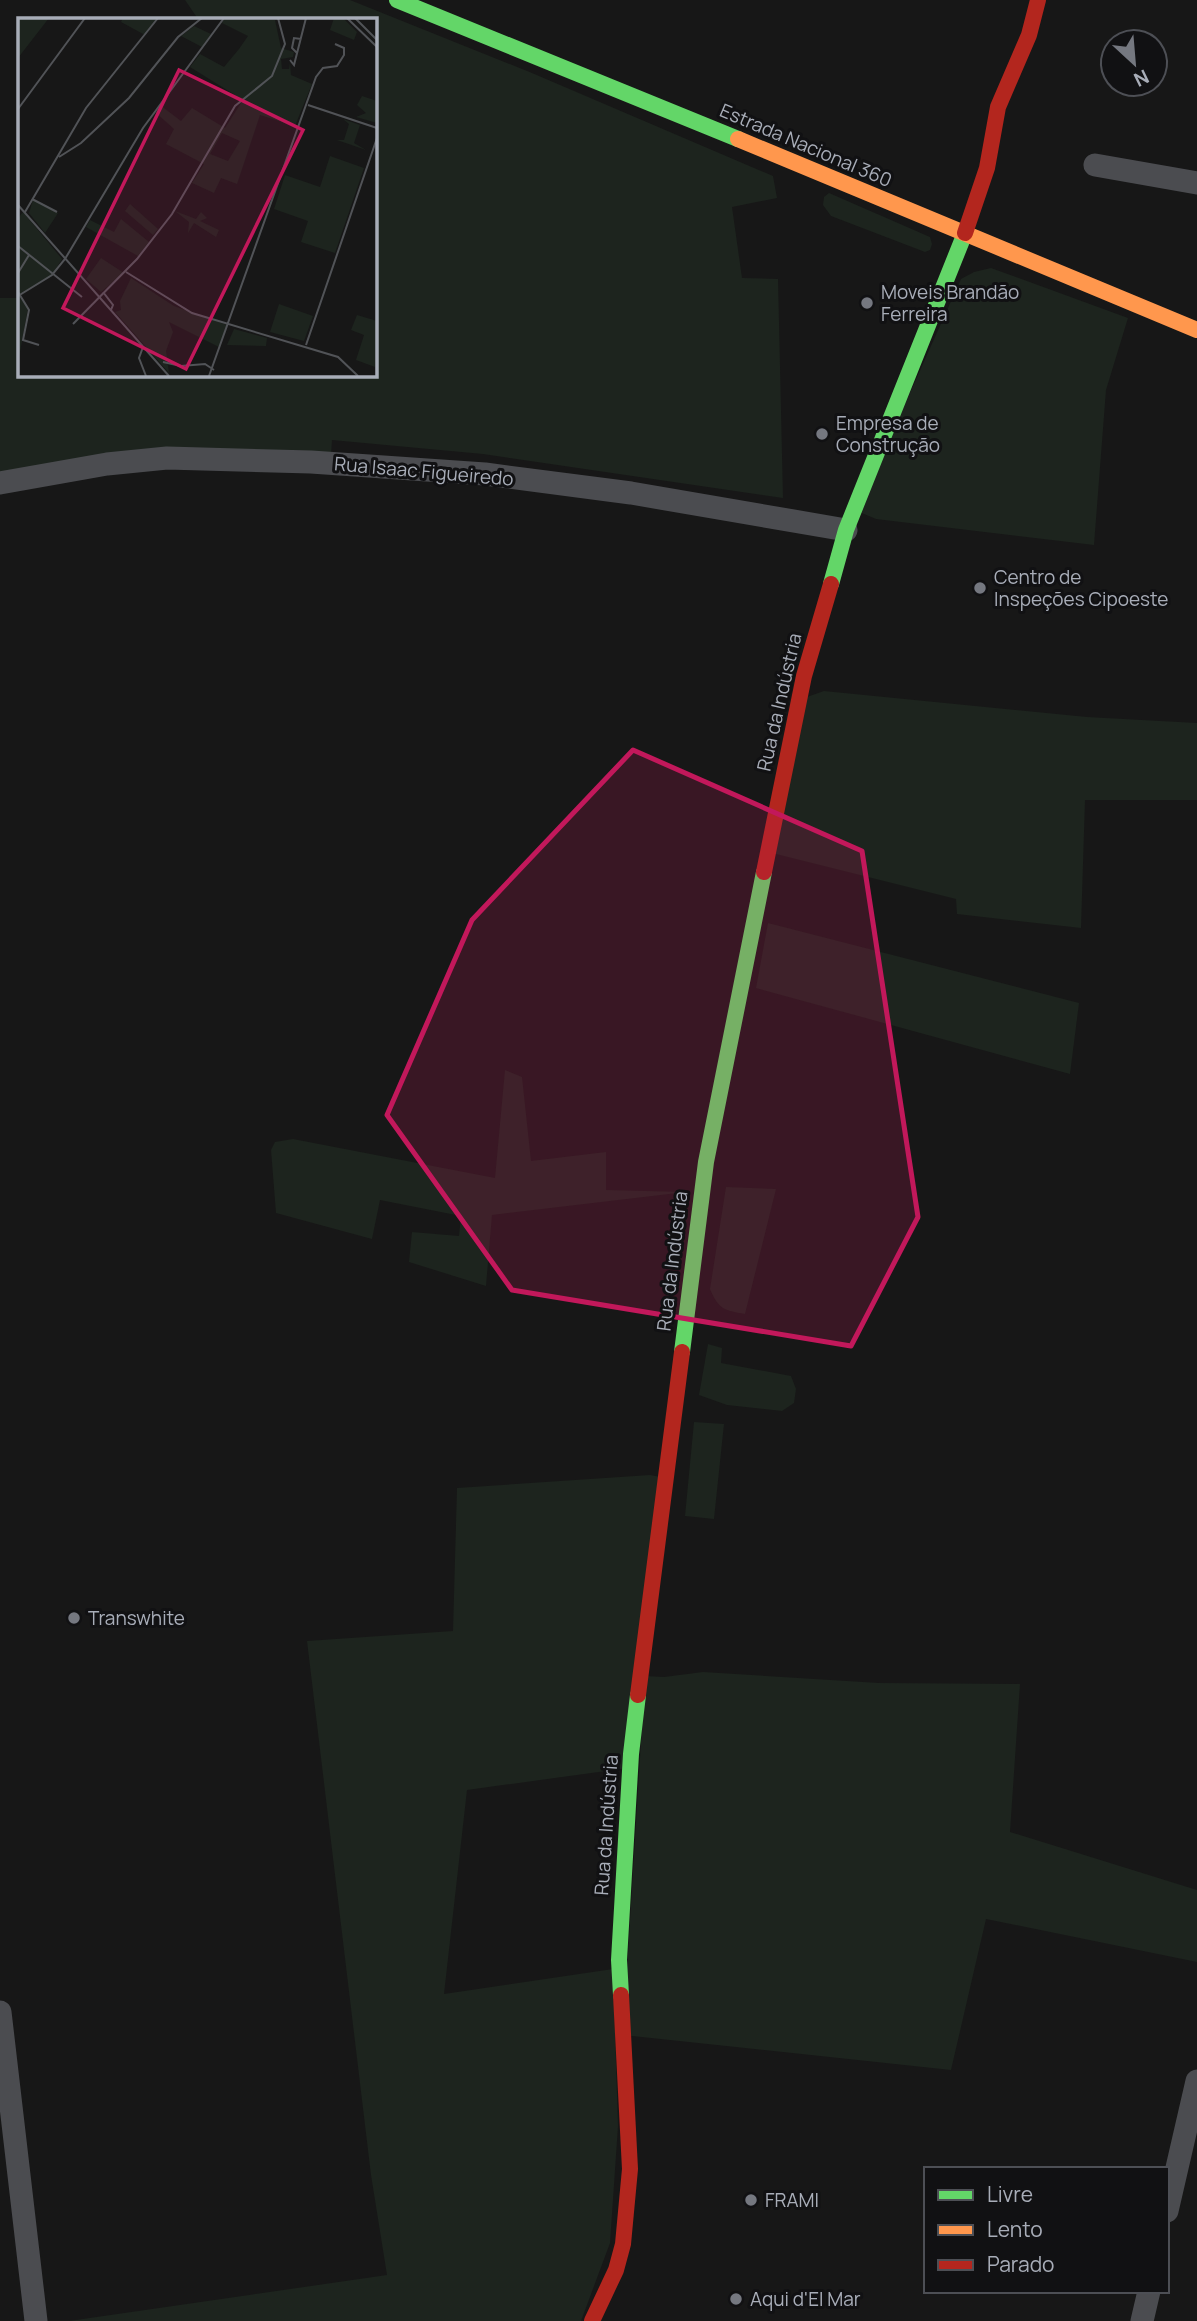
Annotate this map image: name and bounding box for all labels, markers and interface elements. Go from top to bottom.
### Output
inset map [18,18,376,376]
north arrow [1099,28,1169,98]
text: N [1130,64,1153,93]
street label: Estrada Nacional 360 [716,97,896,193]
place label: Moveis Brandão Ferreira [881,279,1019,327]
marker: Moveis Brandão Ferreira [859,295,875,311]
place label: Empresa de Construção [836,410,940,458]
marker: Empresa de Construção [814,426,830,442]
street label: Rua Isaac Figueiredo [333,450,515,492]
place label: Centro de Inspeções Cipoeste [994,564,1168,612]
marker: Centro de Inspeções Cipoeste [972,580,988,596]
street label: Rua da Indústria [750,630,808,774]
street label: Rua da Indústria [651,1190,693,1332]
place label: Transwhite [88,1605,185,1631]
marker: Transwhite [66,1610,82,1626]
street label: Rua da Indústria [588,1754,624,1896]
legend [924,2167,1169,2293]
text: Livre [987,2180,1033,2208]
place label: FRAMI [765,2187,819,2213]
marker: FRAMI [743,2192,759,2208]
text: Lento [987,2215,1043,2243]
text: Parado [987,2250,1055,2278]
place label: Aqui d'El Mar [750,2286,861,2312]
marker: Aqui d'El Mar [728,2291,744,2307]

